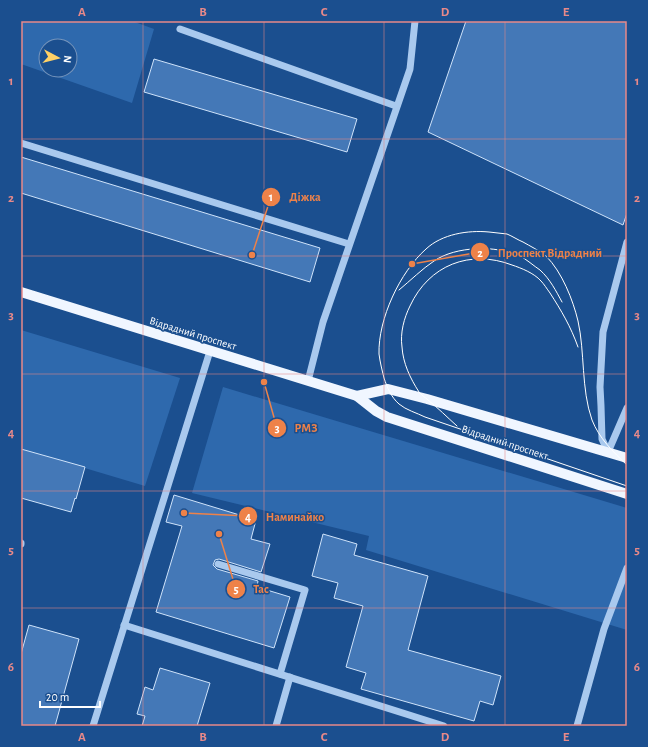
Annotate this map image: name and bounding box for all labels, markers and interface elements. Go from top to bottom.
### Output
text: A [78,6,86,19]
text: B [199,6,207,19]
text: C [321,6,328,19]
text: D [441,6,450,19]
text: E [563,6,570,19]
north arrow [38,38,78,78]
text: N [62,55,73,64]
text: 1 [9,75,13,88]
text: 1 [635,75,639,88]
callout: Діжка [261,185,328,209]
text: 1 [269,191,273,203]
text: Діжка [289,191,321,203]
text: 2 [8,192,14,205]
text: 2 [634,192,640,205]
callout: Проспект Відрадний [470,240,611,264]
text: 2 [477,247,483,259]
text: Проспект Відрадний [498,247,602,259]
text: 3 [8,309,14,322]
text: 3 [634,309,640,322]
street label: Відрадний проспект [148,315,238,352]
callout: РМЗ [267,416,326,440]
text: 3 [274,422,280,434]
text: РМЗ [294,422,318,434]
street label: Відрадний проспект [460,423,550,462]
text: 4 [8,427,15,440]
text: 4 [634,427,641,440]
callout: Наминайко [238,504,333,528]
text: 4 [245,511,251,523]
text: Наминайко [266,511,324,523]
text: 5 [8,544,14,557]
text: 5 [634,544,640,557]
callout: Тас [226,577,277,601]
text: 5 [233,583,239,595]
text: Тас [253,583,269,595]
text: 6 [8,661,14,674]
text: 6 [634,661,640,674]
scale bar [40,683,100,709]
text: 20 m [46,691,69,703]
text: A [78,731,86,744]
text: B [199,731,207,744]
text: C [321,731,328,744]
text: D [441,731,450,744]
text: E [563,731,570,744]

